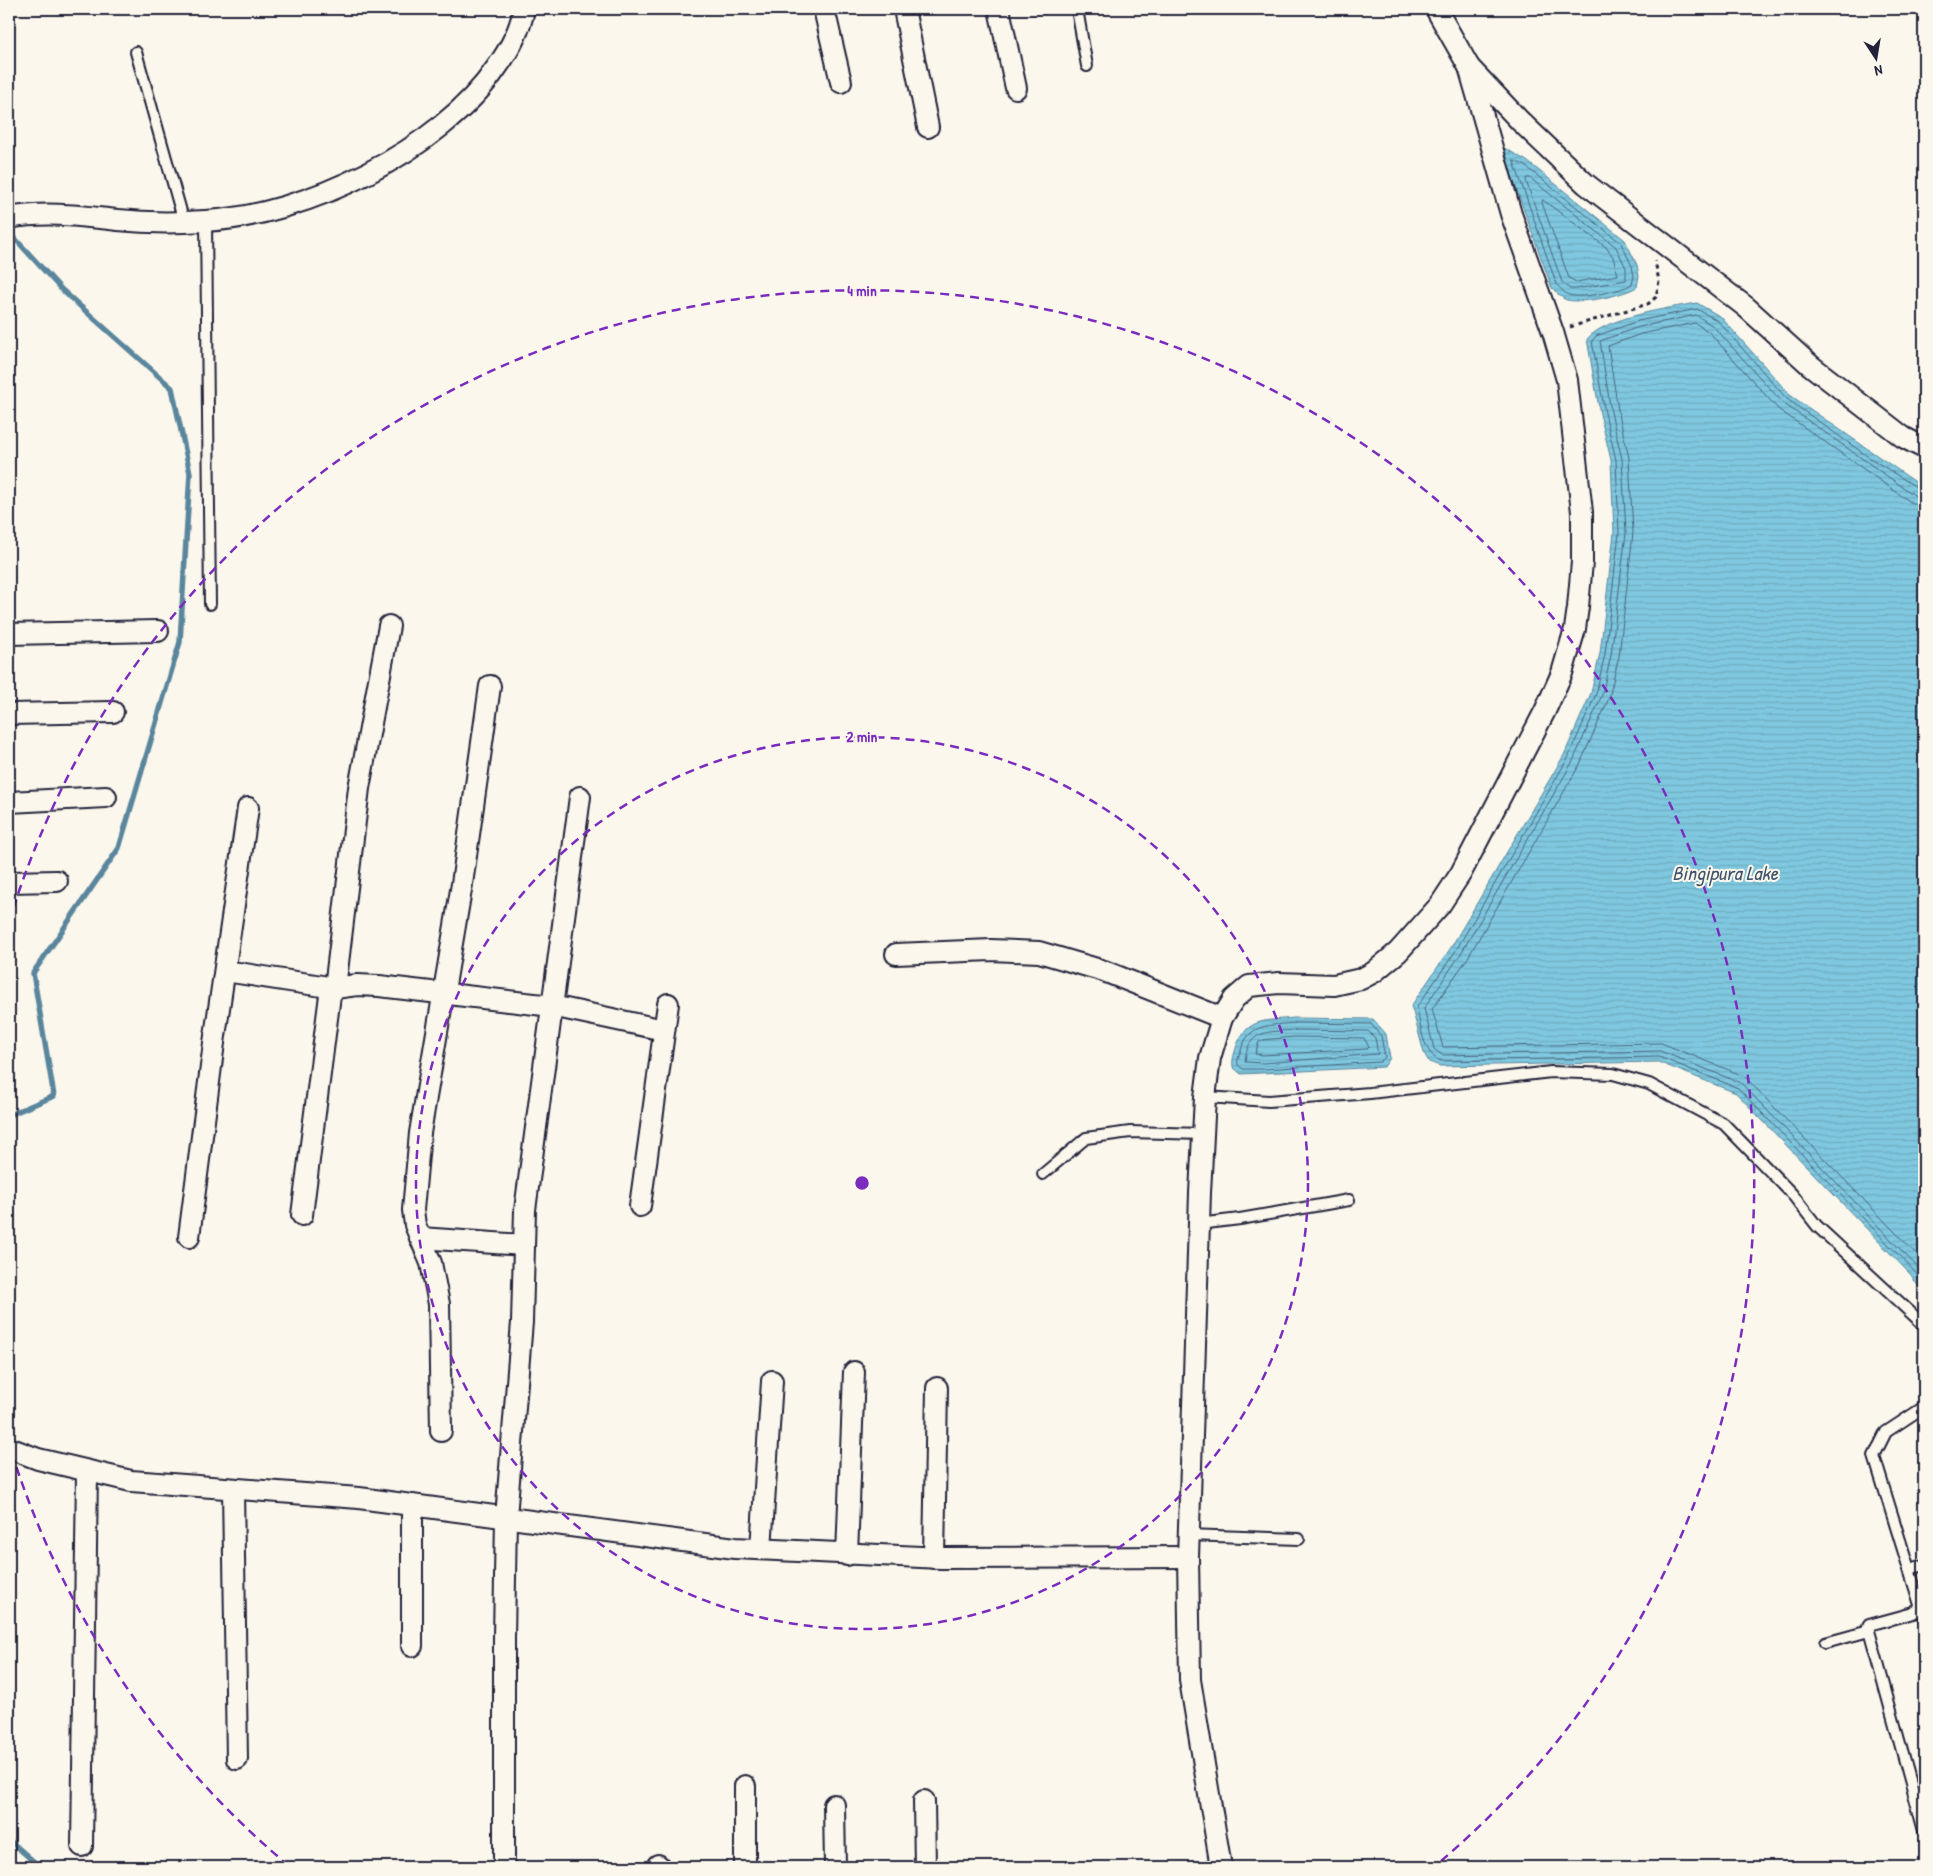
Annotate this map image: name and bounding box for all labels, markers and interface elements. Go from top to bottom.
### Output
north arrow [1850,32,1900,82]
text: N [1873,61,1884,81]
text: 4 min [847,280,877,301]
text: 2 min [847,726,878,747]
water label: Bingipura Lake [1672,859,1779,887]
centre of rings [853,1174,871,1192]

